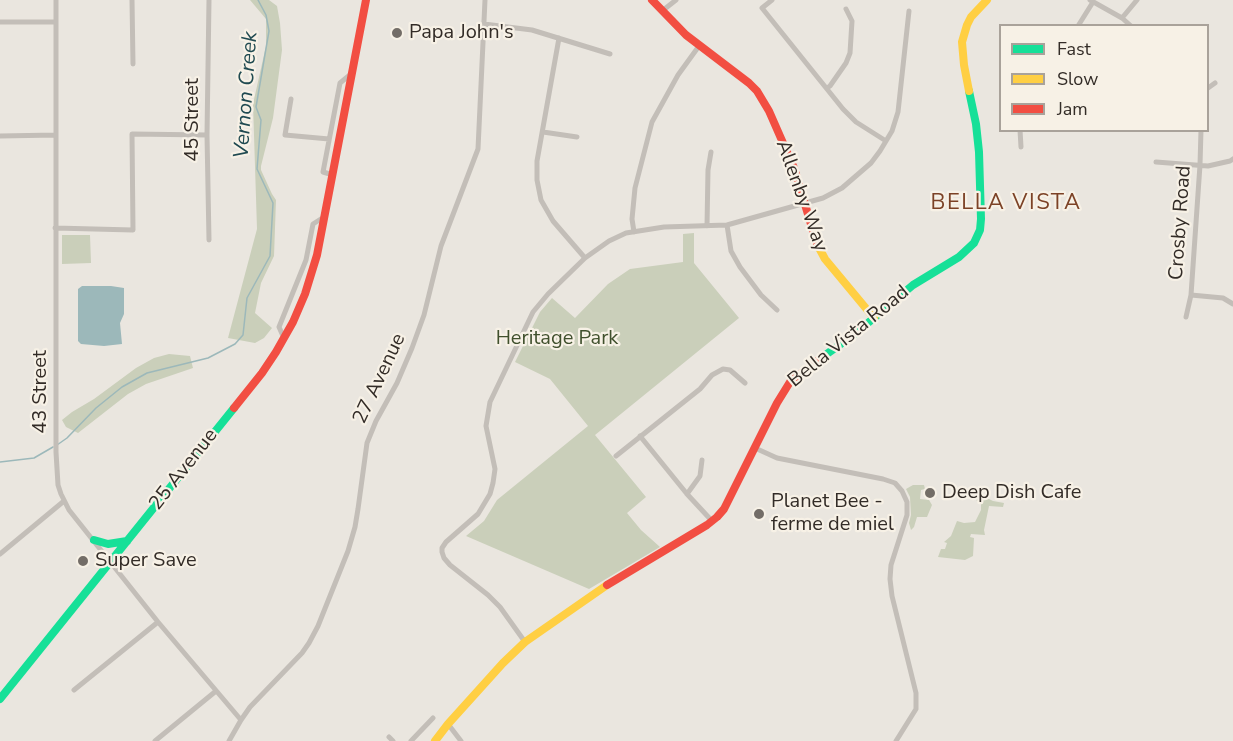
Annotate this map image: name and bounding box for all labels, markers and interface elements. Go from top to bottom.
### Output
place label: Papa John's [409,21,514,45]
legend [999,24,1209,132]
marker: Papa John's [390,26,404,40]
water label: Vernon Creek [230,31,264,159]
text: Fast [1057,37,1091,61]
text: Slow [1057,67,1098,91]
street label: 45 Street [181,78,205,162]
text: Jam [1057,97,1088,121]
street label: Allenby Way [770,137,832,255]
street label: Crosby Road [1165,165,1197,281]
district label: BELLA VISTA [931,191,1081,217]
street label: Bella Vista Road [784,281,914,393]
park label: Heritage Park [496,327,618,351]
street label: 27 Avenue [349,330,411,428]
street label: 43 Street [29,350,53,434]
street label: 25 Avenue [145,424,223,516]
place label: Deep Dish Cafe [942,481,1081,505]
marker: Deep Dish Cafe [923,486,937,500]
place label: Planet Bee - ferme de miel [771,490,894,537]
marker: Planet Bee - ferme de miel [752,507,766,521]
place label: Super Save [95,549,197,573]
marker: Super Save [76,554,90,568]

